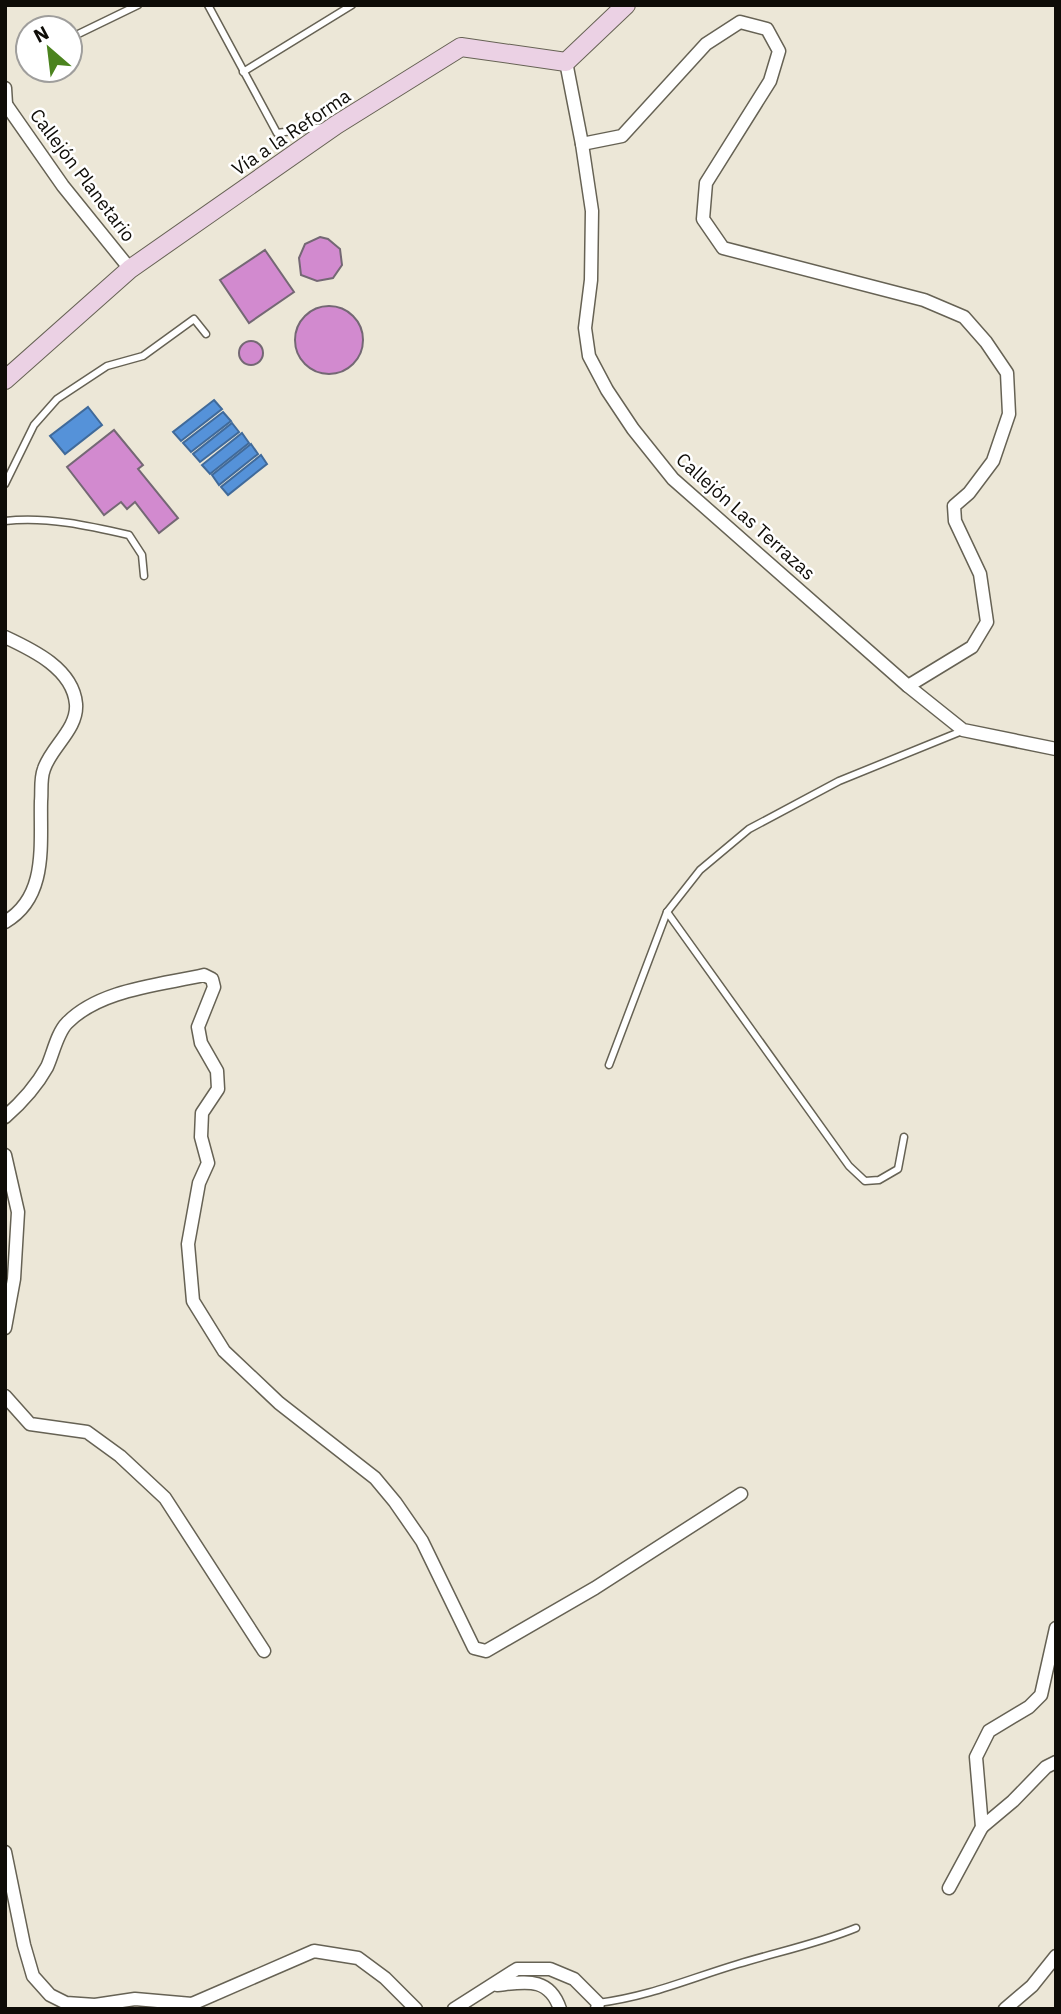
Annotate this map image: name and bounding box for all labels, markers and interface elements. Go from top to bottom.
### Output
north arrow [14,14,84,84]
text: N [29,20,53,48]
street label: Vía a la Reforma [227,83,355,181]
street label: Callejón Planetario [25,104,141,246]
street label: Callejón Las Terrazas [671,447,821,585]

